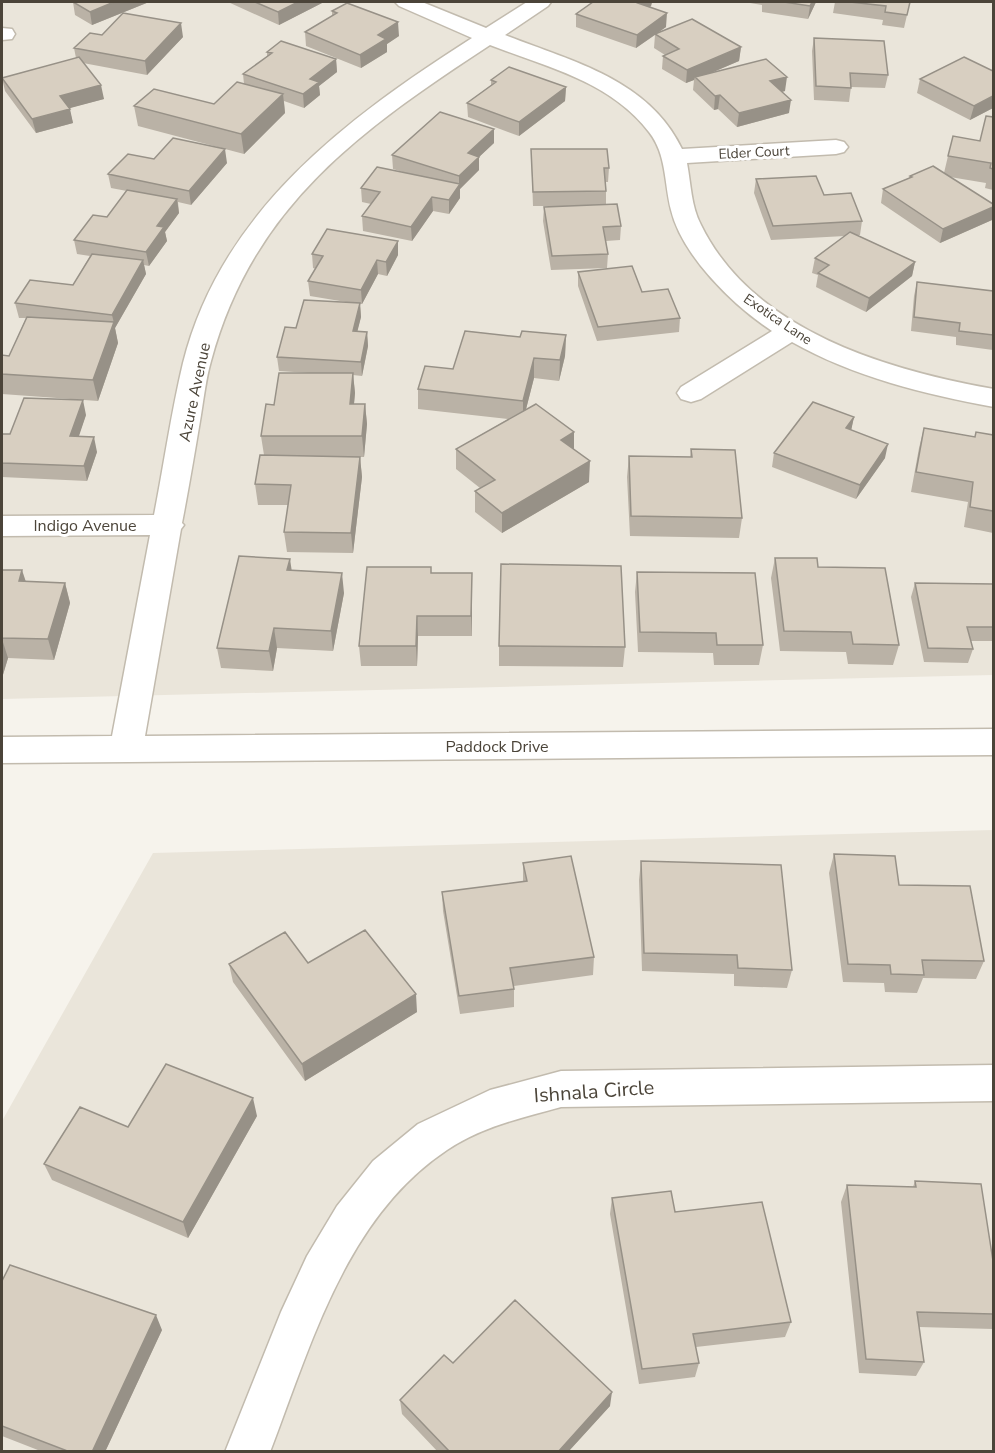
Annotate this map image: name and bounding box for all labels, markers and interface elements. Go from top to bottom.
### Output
street label: Elder Court [718,141,790,164]
street label: Exotica Lane [740,289,816,349]
street label: Azure Avenue [174,341,216,444]
street label: Indigo Avenue [33,515,137,537]
street label: Paddock Drive [445,736,549,758]
street label: Ishnala Circle [533,1074,655,1109]

